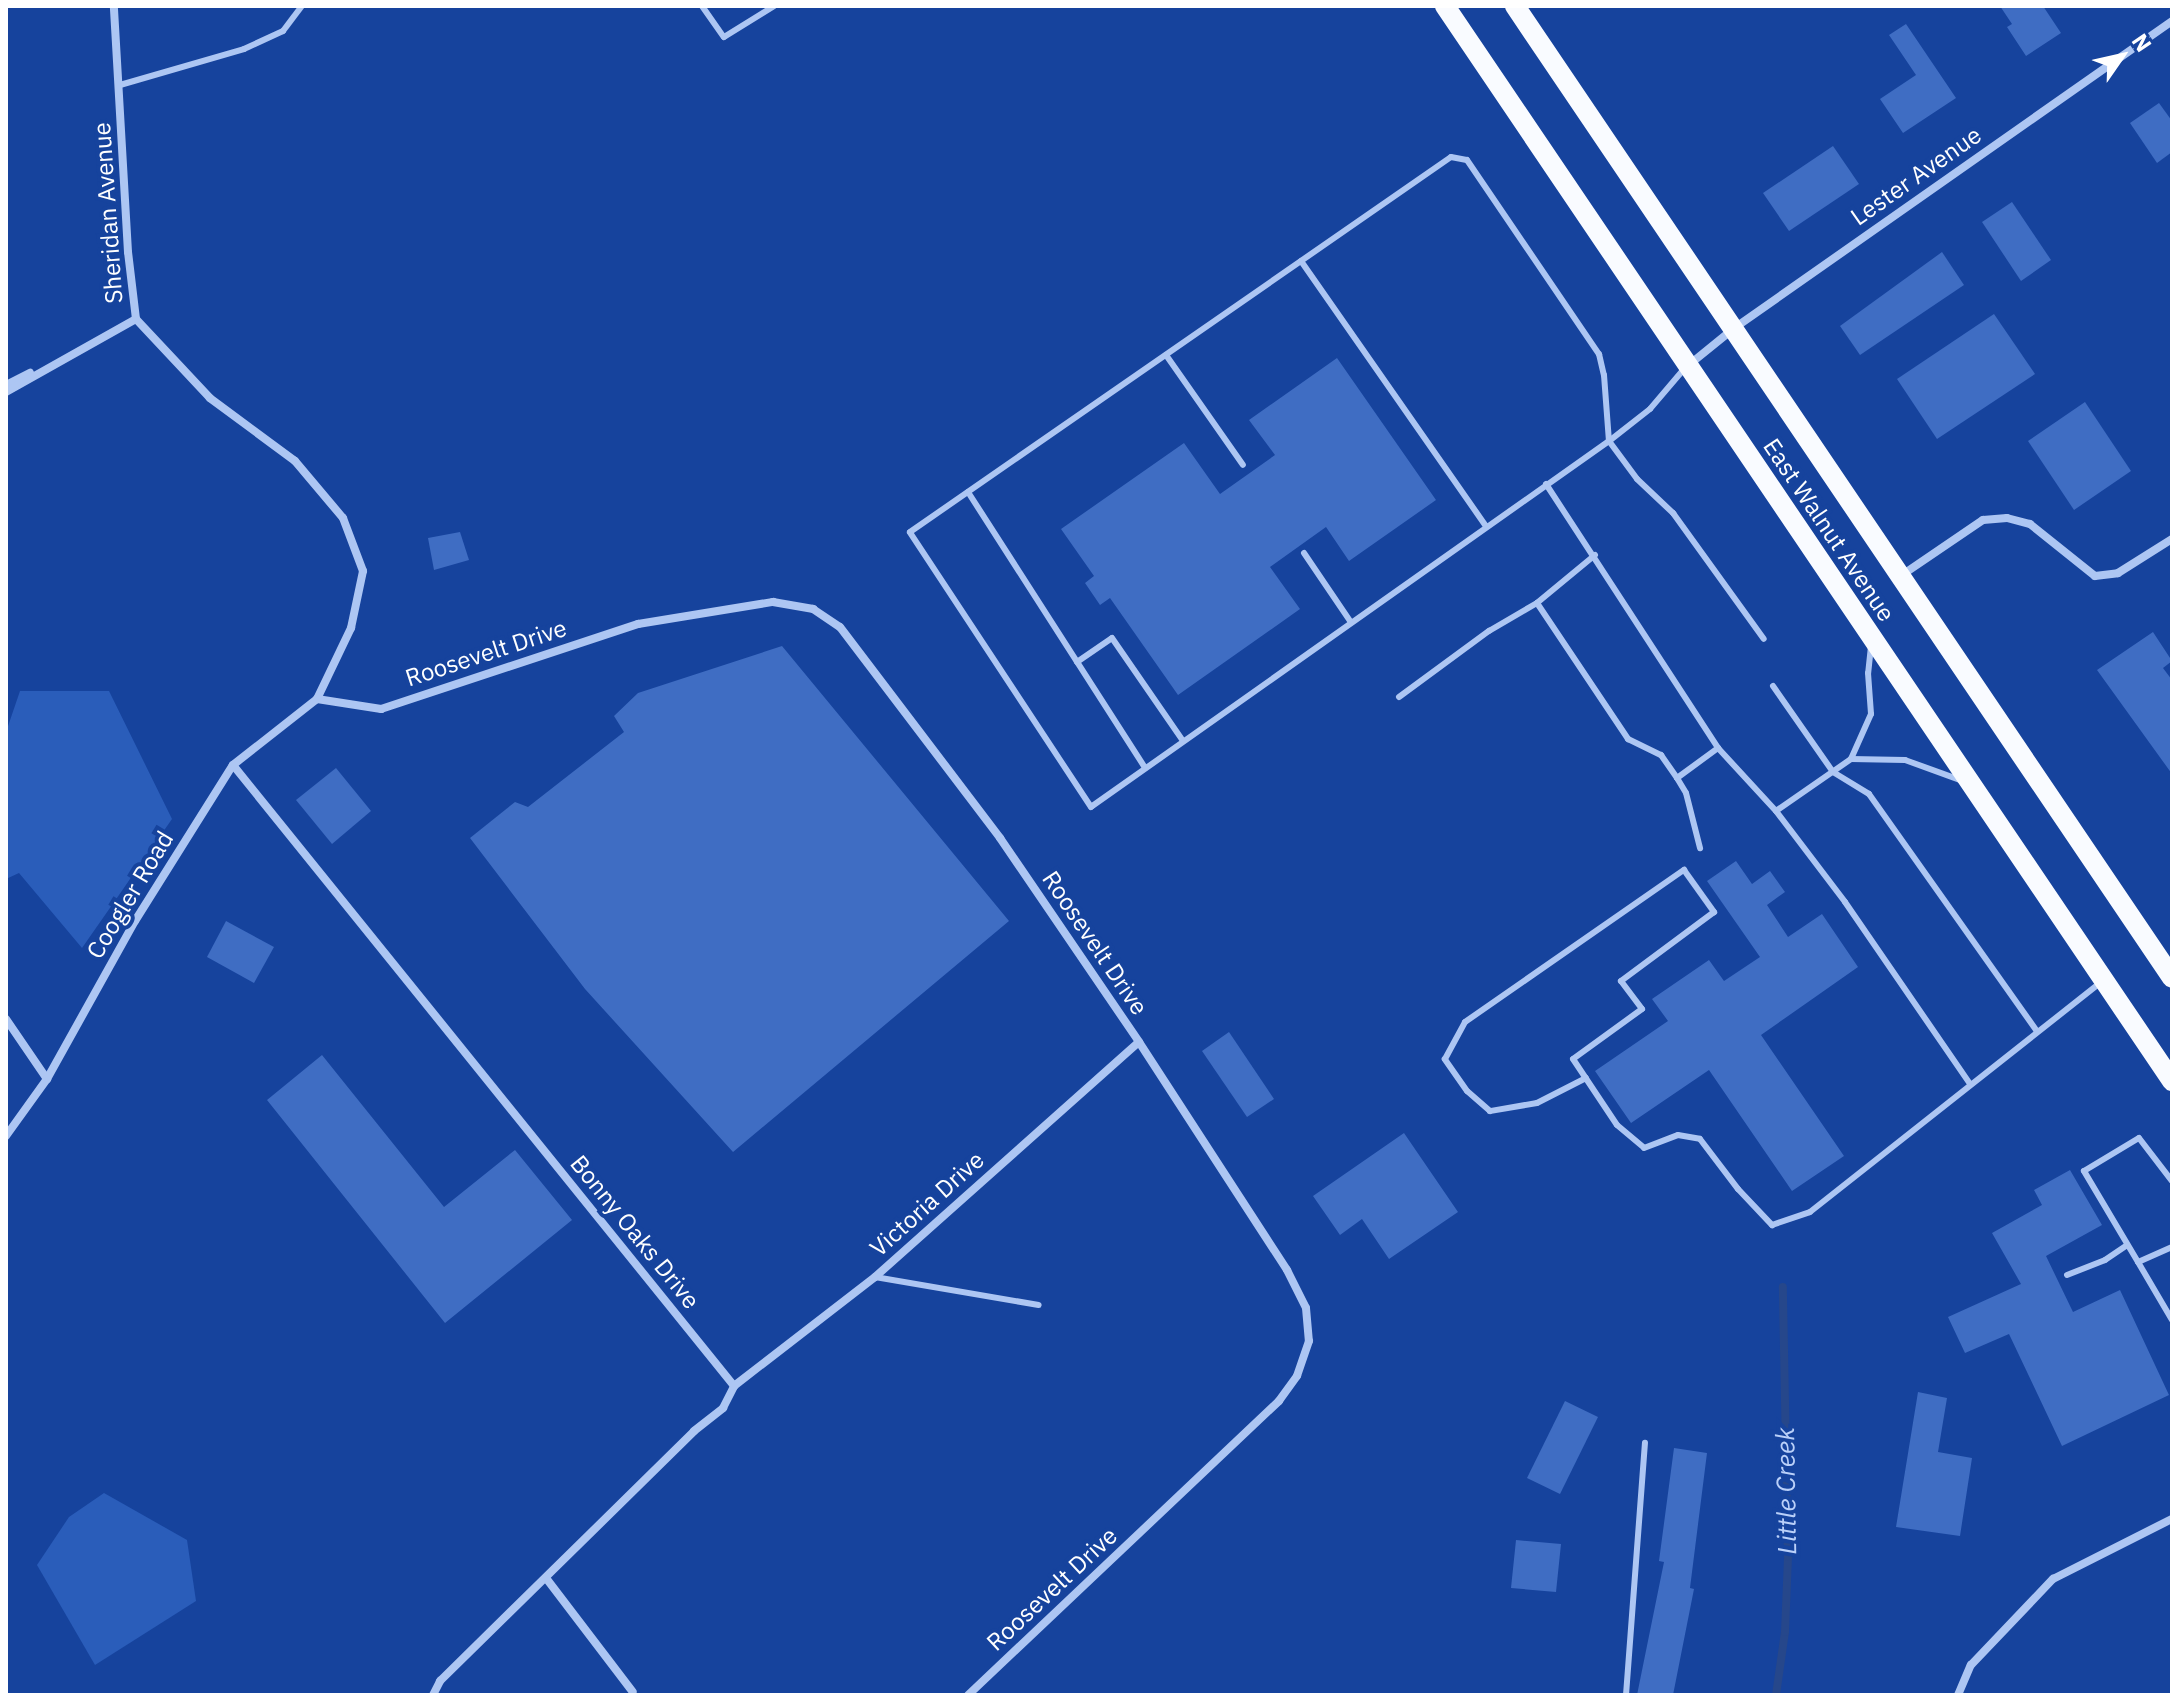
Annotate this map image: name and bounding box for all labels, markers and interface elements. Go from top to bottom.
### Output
north arrow [2082,16,2162,96]
text: N [2126,28,2159,57]
street label: Lester Avenue [1845,120,1987,232]
street label: Sheridan Avenue [87,121,129,305]
street label: East Walnut Avenue [1757,433,1901,627]
street label: Roosevelt Drive [402,613,570,693]
street label: Coogler Road [81,826,179,964]
street label: Roosevelt Drive [1036,865,1154,1021]
street label: Victoria Drive [864,1145,990,1263]
street label: Bonny Oaks Drive [564,1149,706,1315]
water label: Little Creek [1769,1427,1803,1555]
street label: Roosevelt Drive [981,1521,1123,1657]

